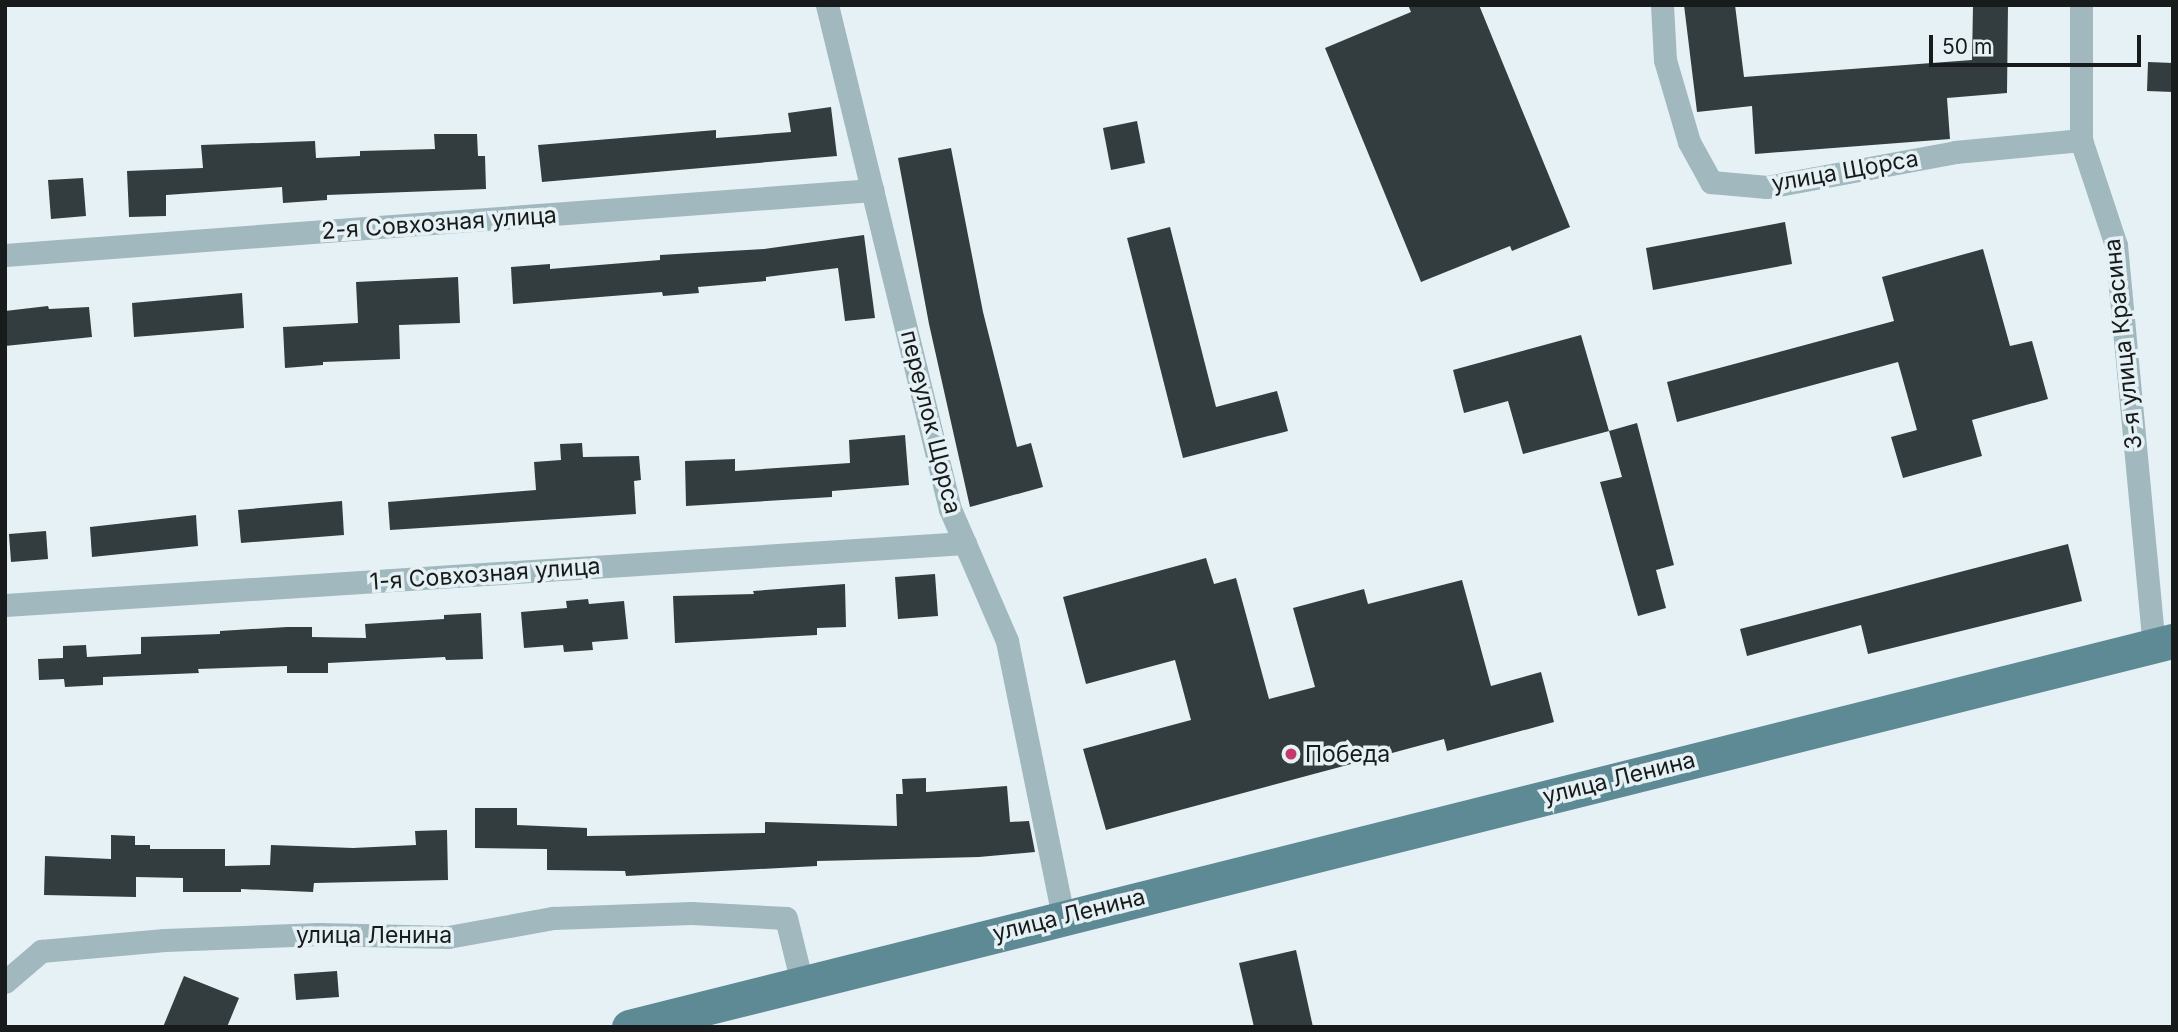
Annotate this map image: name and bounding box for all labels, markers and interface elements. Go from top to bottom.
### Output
scale bar [1933,21,2145,65]
text: 50 m [1942,34,1992,59]
street label: улица Щорса [1770,145,1920,197]
street label: 2-я Совхозная улица [320,201,558,245]
street label: 3-я улица Красина [2098,237,2148,451]
street label: переулок Щорса [895,327,967,517]
street label: 1-я Совхозная улица [369,552,601,596]
place label: Победа [1305,740,1390,768]
marker: Победа [1283,746,1299,762]
street label: улица Ленина [1540,746,1698,810]
street label: улица Ленина [990,883,1148,947]
street label: улица Ленина [296,921,452,949]

